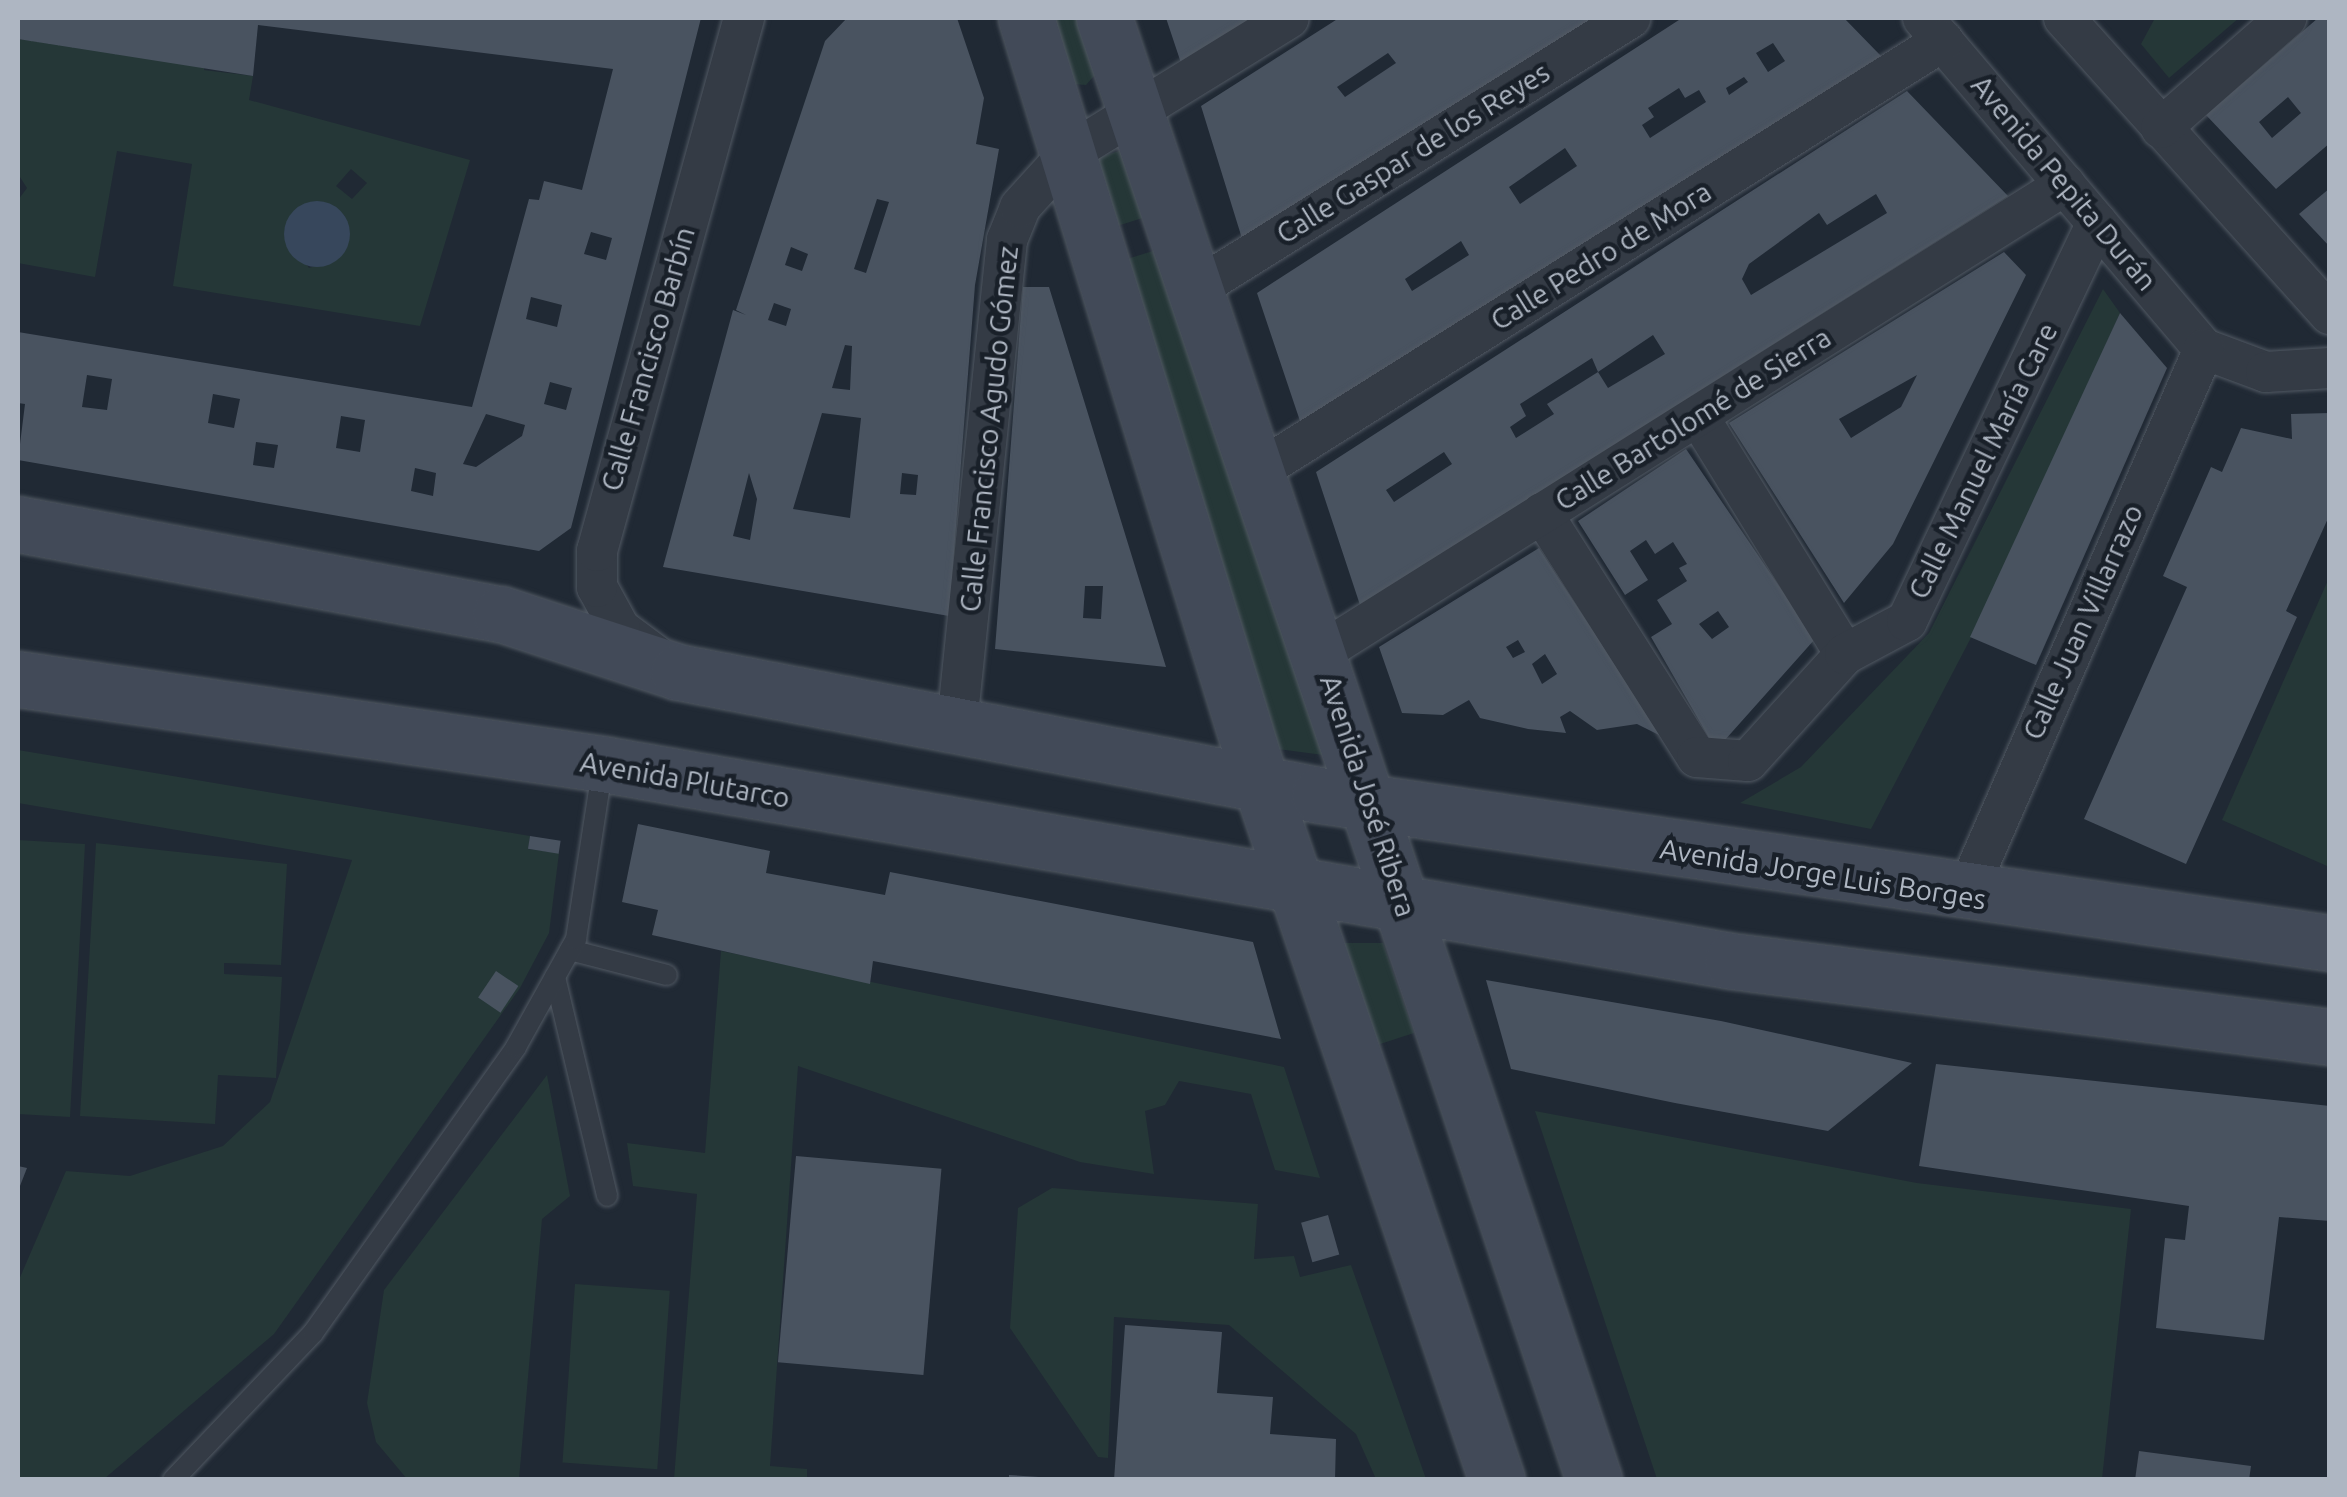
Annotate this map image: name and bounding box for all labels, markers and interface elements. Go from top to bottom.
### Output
street label: Calle Gaspar de los Reyes [1270,55,1556,251]
street label: Avenida Pepita Durán [1964,69,2164,297]
street label: Calle Pedro de Mora [1485,175,1717,337]
street label: Calle Francisco Barbín [594,223,702,495]
street label: Calle Francisco Agudo Gómez [953,244,1025,614]
street label: Calle Manuel María Care [1902,318,2064,604]
street label: Calle Bartolomé de Sierra [1549,320,1837,518]
street label: Calle Juan Villarrazo [2016,499,2150,745]
street label: Avenida José Ribera [1313,671,1423,921]
street label: Avenida Plutarco [578,745,792,815]
street label: Avenida Jorge Luis Borges [1658,832,1988,916]

